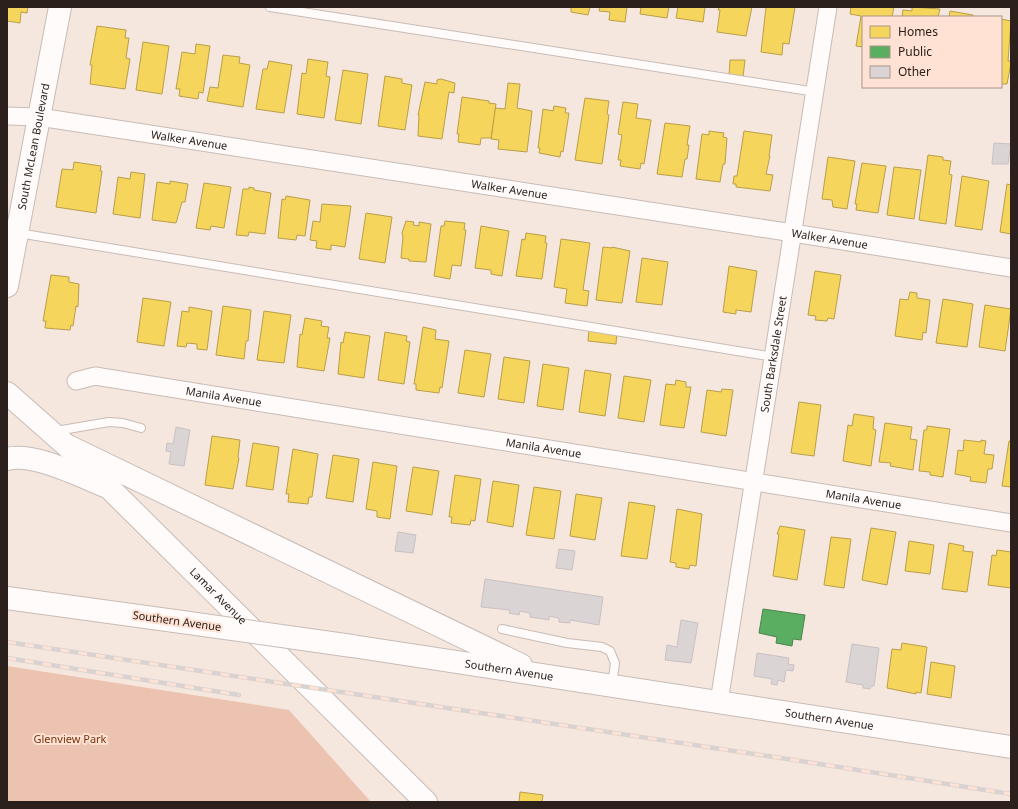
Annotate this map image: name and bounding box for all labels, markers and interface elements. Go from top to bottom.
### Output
legend [862,16,1002,88]
text: Homes [898,23,938,40]
text: Public [898,43,932,60]
text: Other [898,63,931,80]
street label: South McLean Boulevard [14,82,52,211]
street label: Walker Avenue [150,126,229,153]
street label: Walker Avenue [470,176,549,202]
street label: Walker Avenue [790,225,869,252]
street label: South Barksdale Street [757,295,790,414]
street label: Manila Avenue [185,383,263,410]
street label: Manila Avenue [505,434,583,461]
street label: Manila Avenue [825,485,903,512]
street label: Lamar Avenue [187,564,250,627]
street label: Southern Avenue [132,607,222,634]
street label: Southern Avenue [464,655,555,684]
street label: Southern Avenue [784,704,875,733]
park label: Glenview Park [33,731,107,746]

